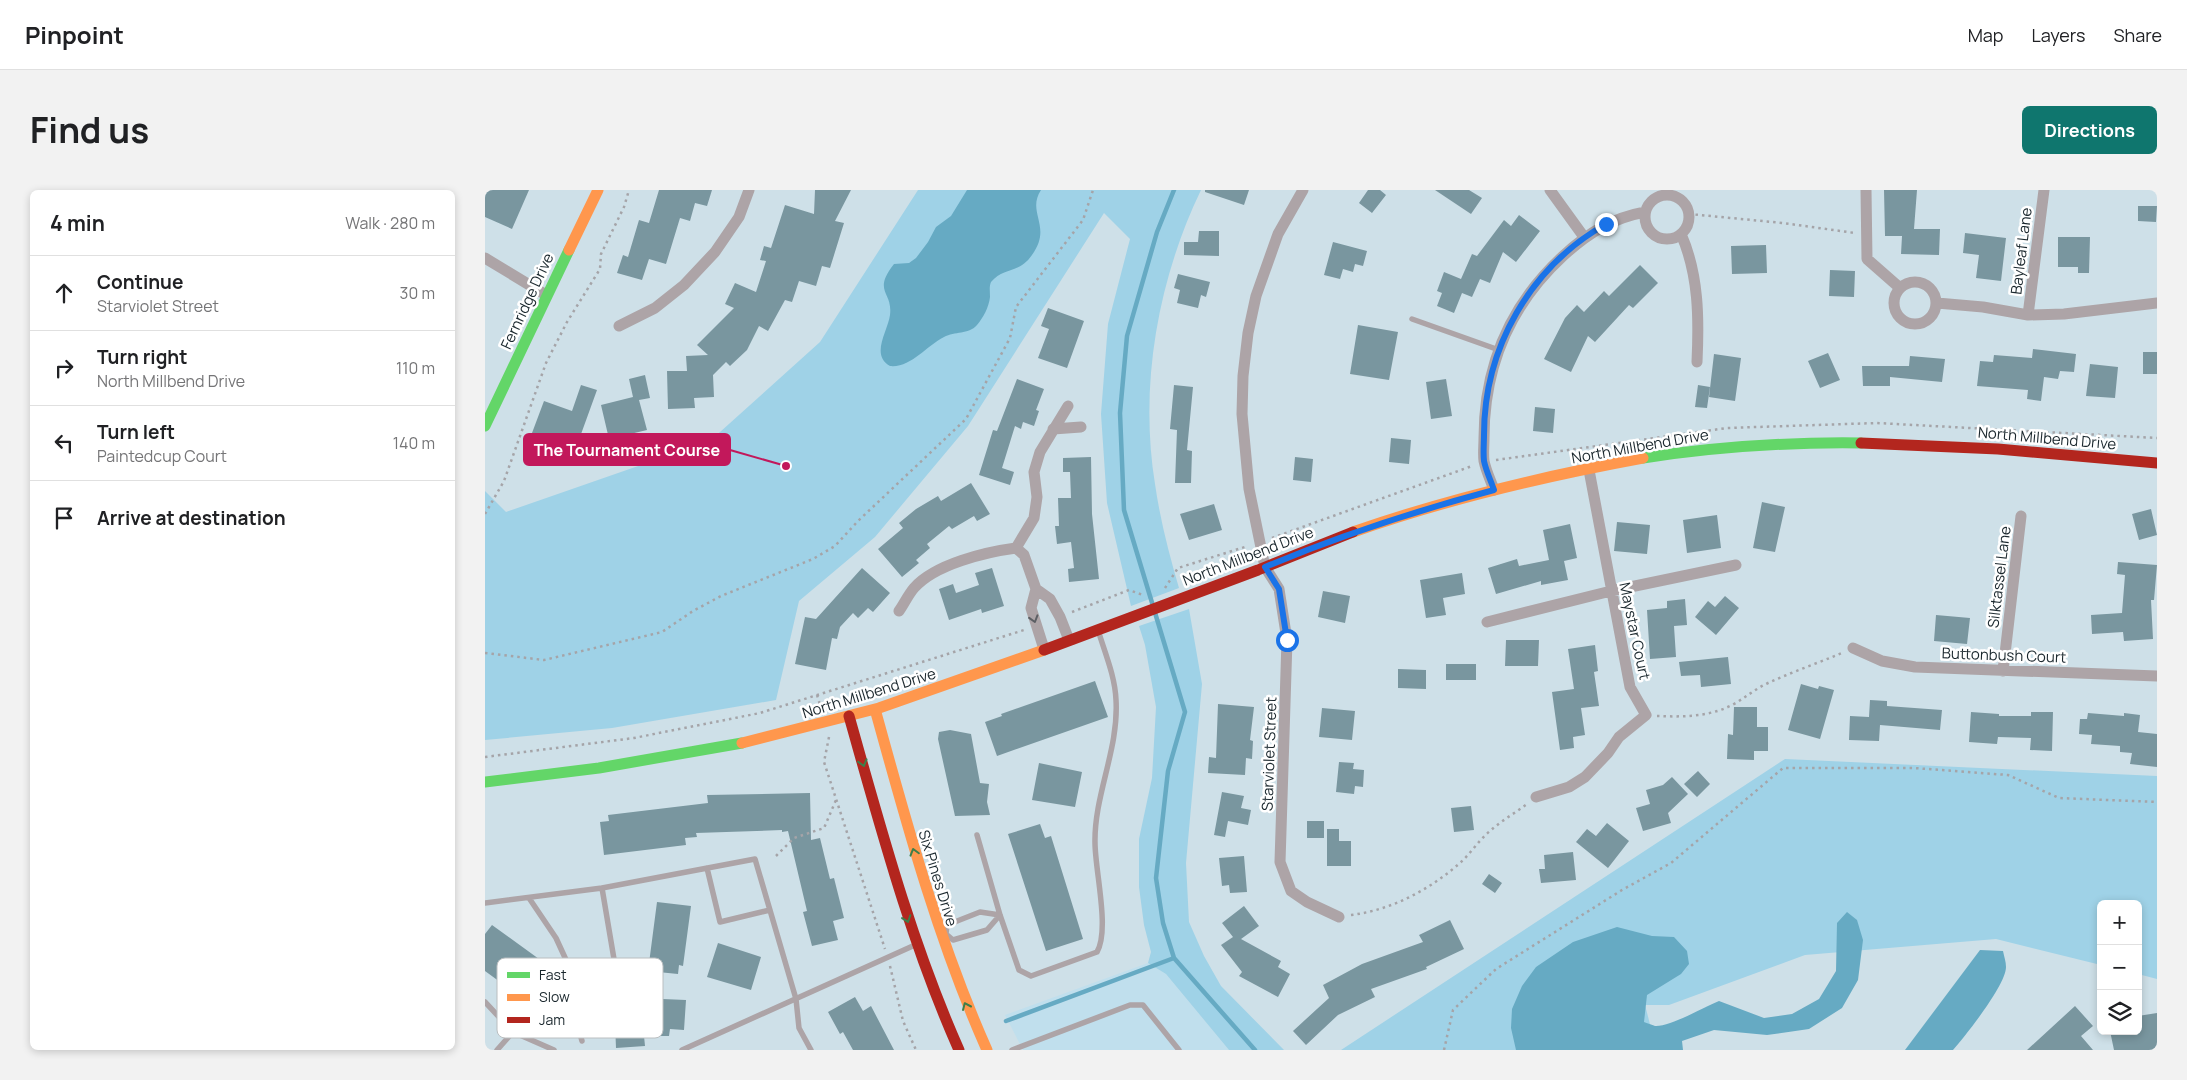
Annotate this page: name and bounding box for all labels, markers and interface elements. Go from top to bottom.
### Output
text: Pinpoint [25,18,124,51]
text: Map [1968,23,2003,47]
text: Layers [2031,23,2085,47]
text: Share [2113,23,2162,47]
text: Find us [30,106,149,154]
button: Directions [2022,106,2157,154]
street label: Bayleaf Lane [2005,206,2037,296]
text: 4 min [50,209,105,237]
text: Walk · 280 m [345,212,435,234]
route end [1595,213,1618,236]
street label: Fernridge Drive [496,249,559,353]
text: Continue [97,269,183,295]
icon: ahead [50,279,78,307]
text: 30 m [400,282,435,304]
text: Starviolet Street [97,295,219,317]
text: Turn right [97,344,187,370]
icon: right [50,354,78,382]
text: 110 m [396,357,435,379]
text: North Millbend Drive [97,370,245,392]
text: Turn left [97,419,175,445]
street label: North Millbend Drive [1977,421,2117,455]
street label: North Millbend Drive [1570,424,1710,468]
icon: left [50,429,78,457]
text: 140 m [393,432,435,454]
callout: The Tournament Course [524,434,730,465]
text: The Tournament Course [534,439,721,461]
text: Paintedcup Court [97,445,227,467]
icon: arrive [50,504,78,532]
text: Arrive at destination [97,505,286,531]
street label: North Millbend Drive [1179,521,1317,591]
street label: Silktassel Lane [1982,525,2016,629]
street label: Maystar Court [1614,580,1656,682]
one-way arrow [1029,615,1039,623]
route start [1276,629,1299,652]
street label: Buttonbush Court [1941,642,2067,668]
street label: North Millbend Drive [800,663,939,723]
street label: Starviolet Street [1257,697,1281,811]
one-way arrow [857,758,867,766]
street label: Six Pines Drive [913,827,963,929]
one-way arrow [910,848,920,857]
map controls [2097,900,2142,1035]
button: + [2097,900,2142,945]
one-way arrow [901,914,911,923]
button: − [2097,945,2142,990]
legend [497,958,663,1038]
text: Fast [539,965,567,984]
text: Slow [539,987,570,1006]
button: layers [2097,990,2142,1035]
one-way arrow [962,1002,972,1011]
text: Jam [539,1010,565,1029]

